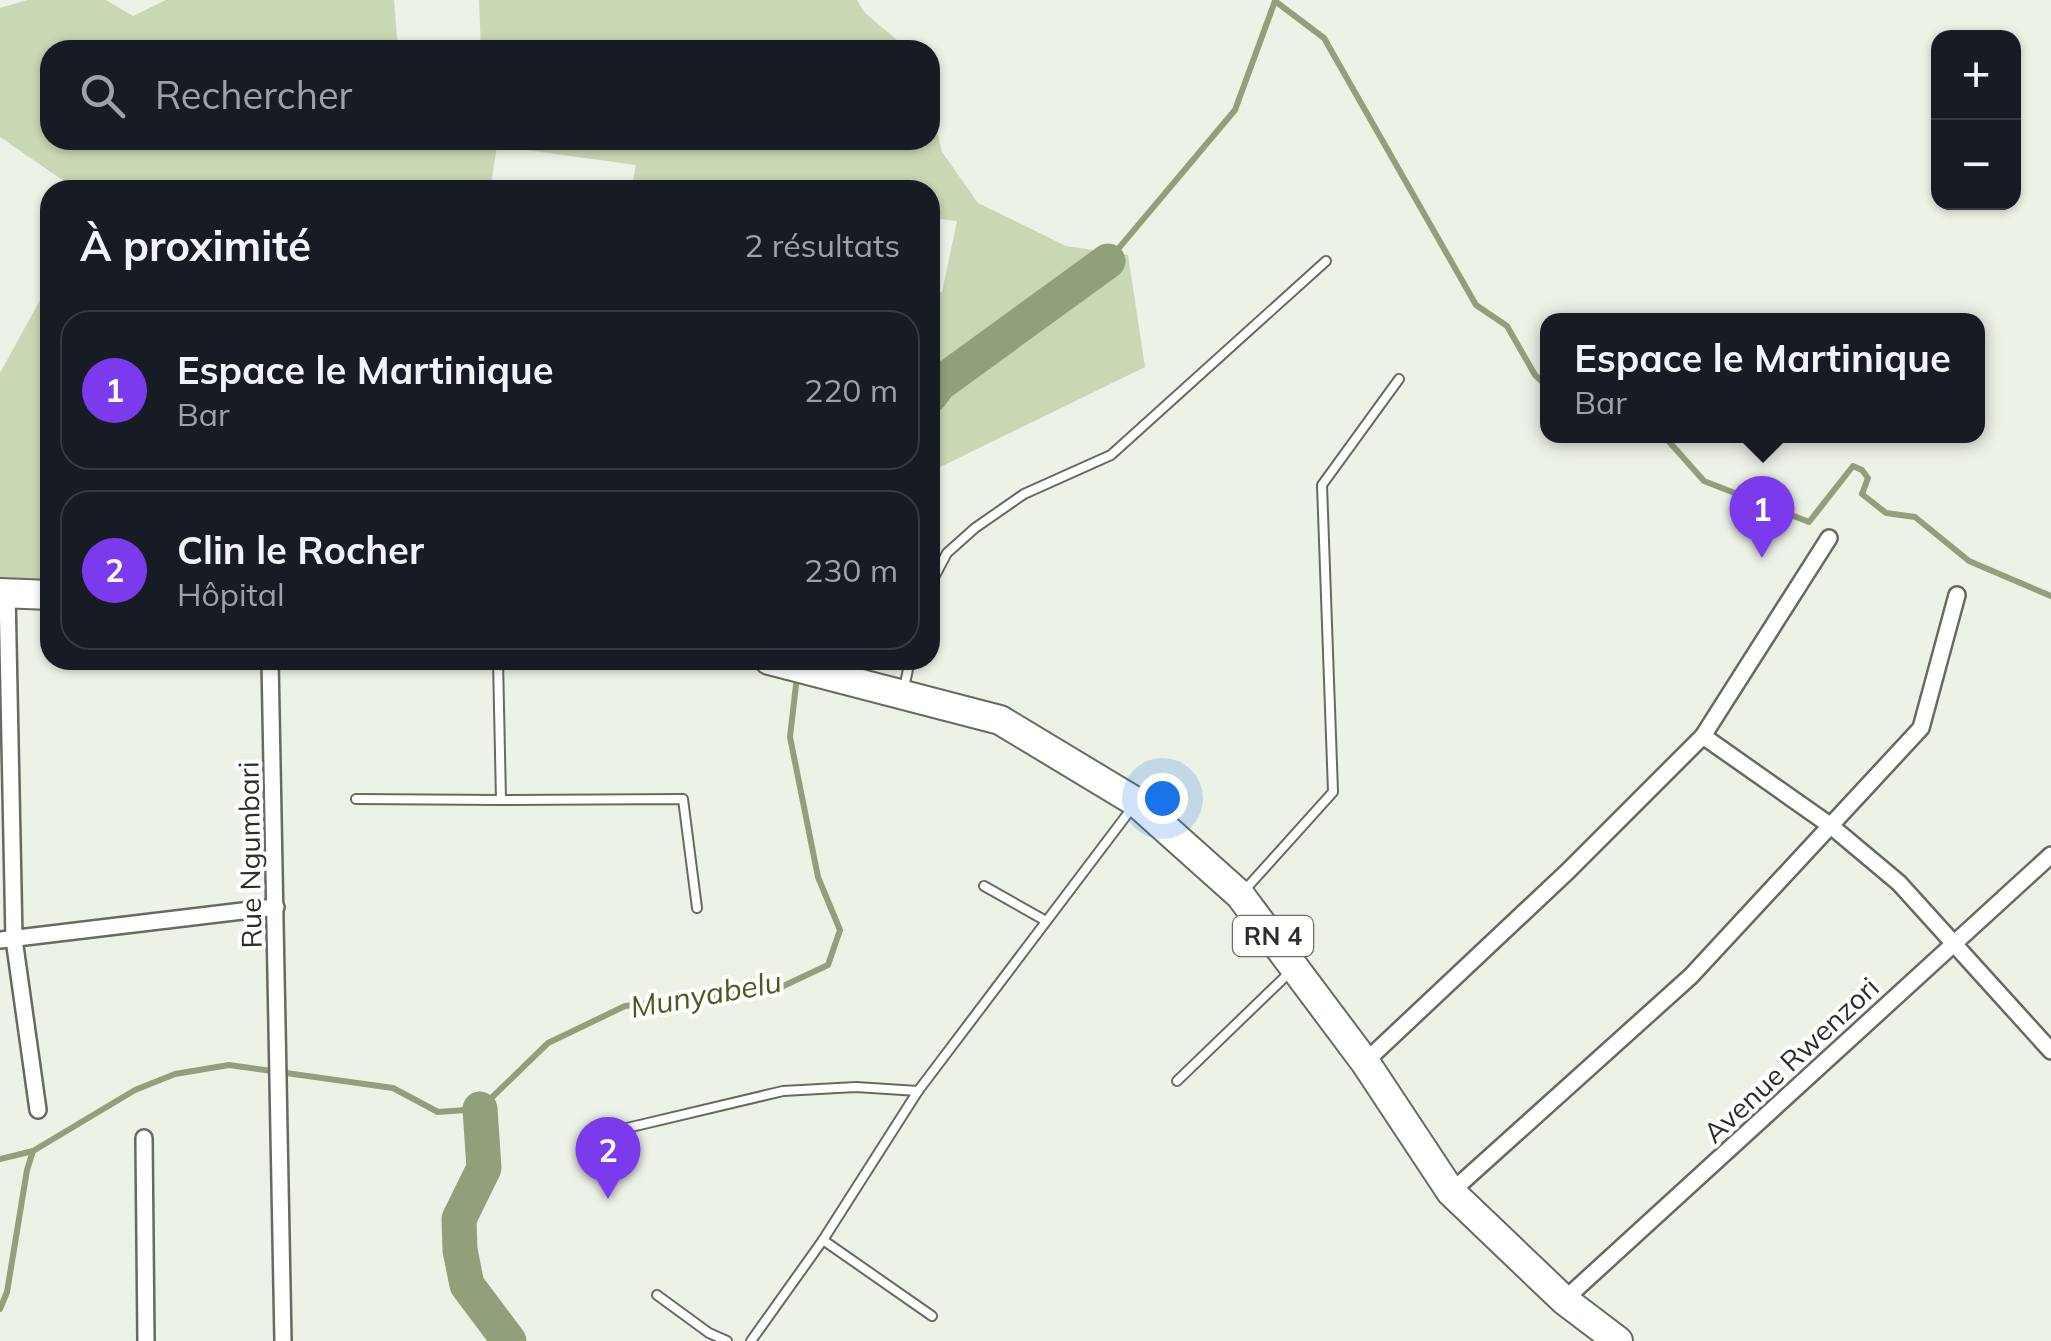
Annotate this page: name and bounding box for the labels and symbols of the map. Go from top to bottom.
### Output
pin: 1 [1730,476,1794,558]
street label: Rue Ngumbari [230,761,269,949]
your location [1137,773,1188,824]
road number: RN 4 [1233,916,1313,956]
water label: Munyabelu [627,962,784,1026]
street label: Avenue Rwenzori [1696,969,1886,1150]
pin: 2 [576,1116,640,1199]

